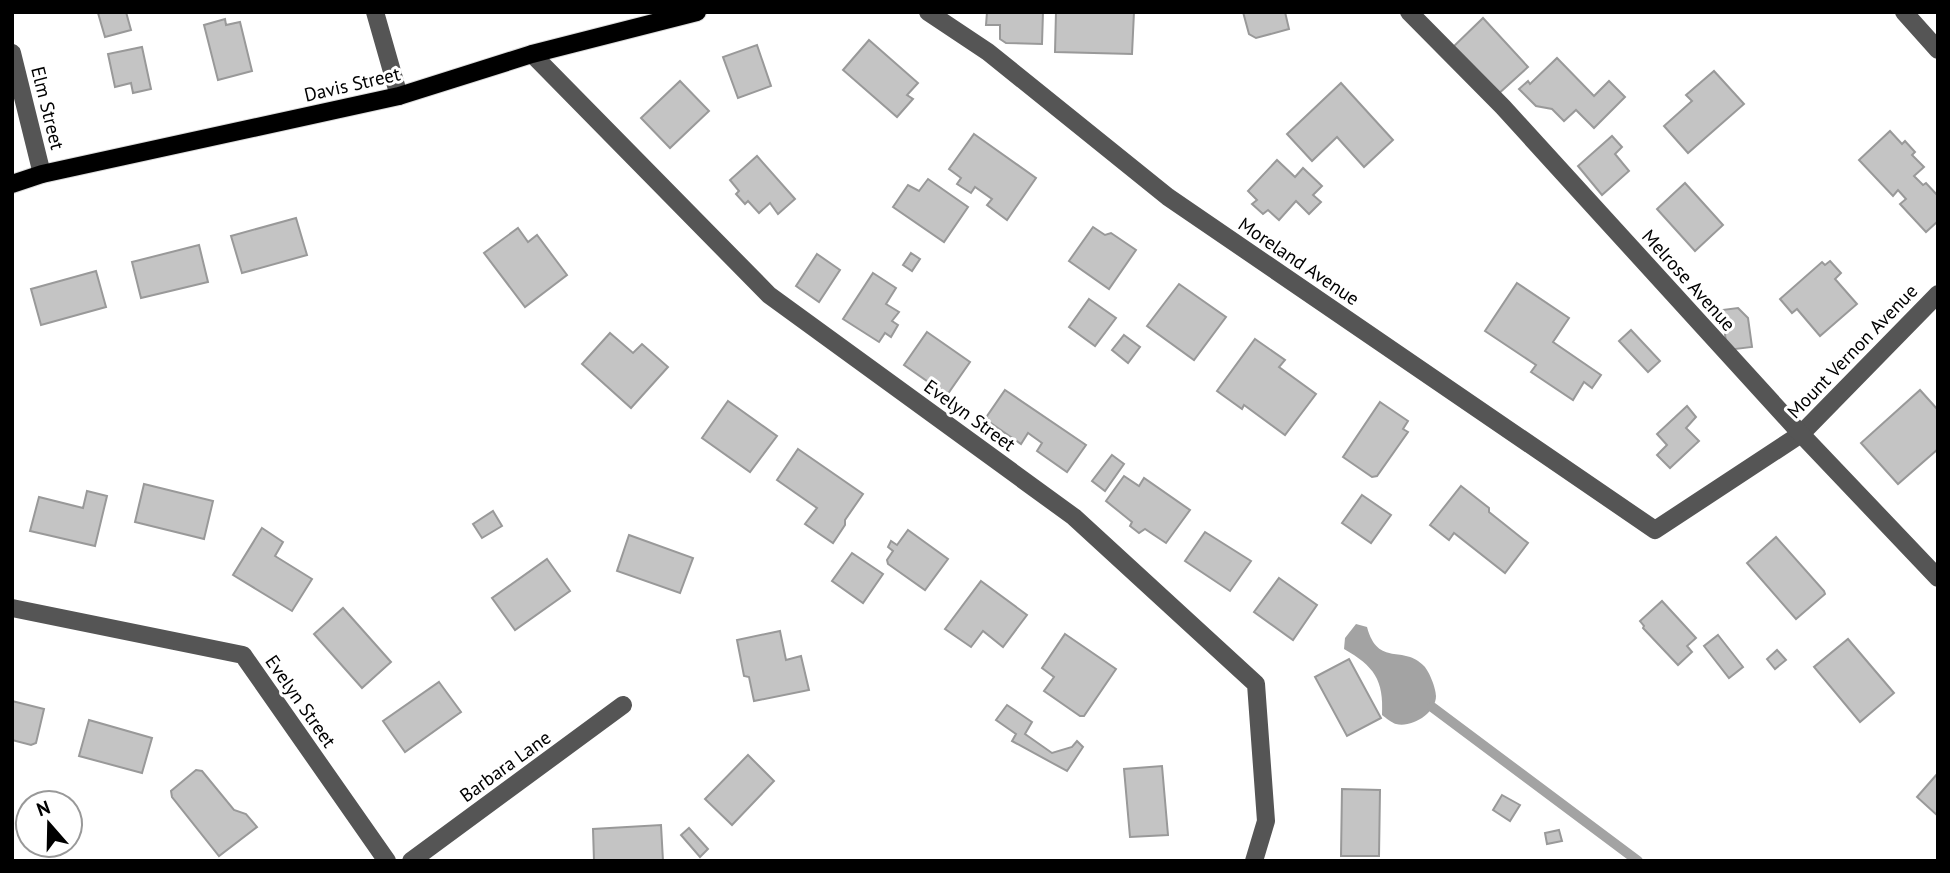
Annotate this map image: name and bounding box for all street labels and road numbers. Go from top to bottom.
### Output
street label: Davis Street [302,61,403,107]
street label: Elm Street [26,64,70,153]
street label: Moreland Avenue [1234,212,1364,310]
street label: Melrose Avenue [1637,224,1741,336]
street label: Mount Vernon Avenue [1782,279,1922,423]
street label: Evelyn Street [920,374,1021,457]
street label: Evelyn Street [260,650,342,752]
street label: Barbara Lane [455,725,555,807]

